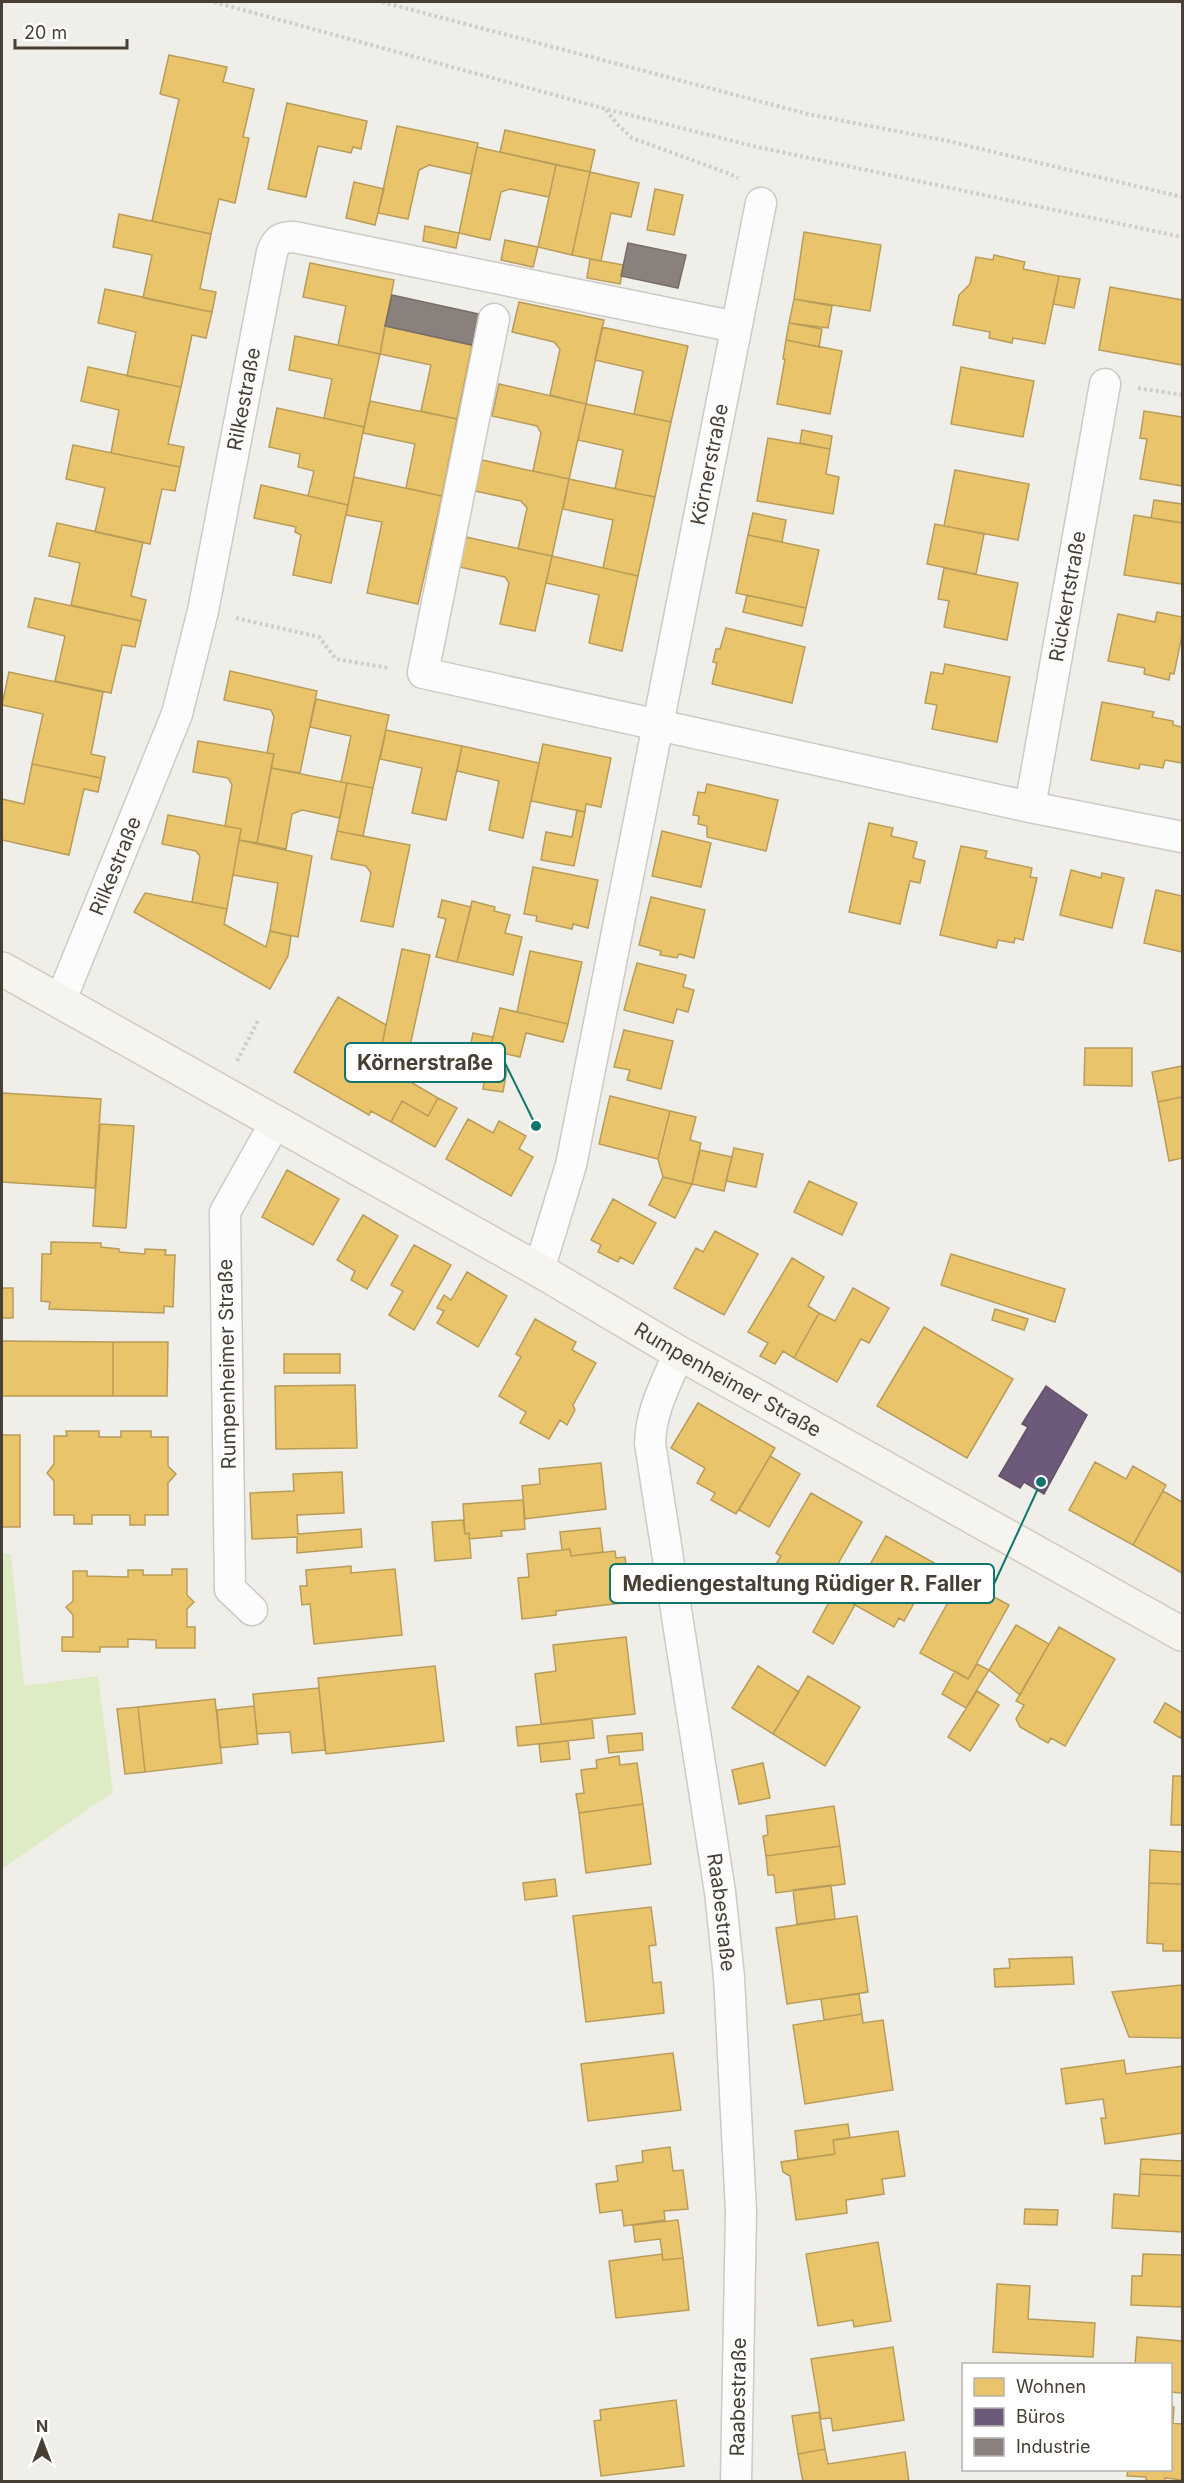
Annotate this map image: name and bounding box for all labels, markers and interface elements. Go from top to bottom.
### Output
scale bar [15,12,128,50]
text: 20 m [24,22,67,43]
street label: Rilkestraße [222,345,265,453]
street label: Körnerstraße [686,401,733,527]
street label: Rückertstraße [1044,529,1091,664]
street label: Rilkestraße [85,813,146,919]
callout: Körnerstraße [345,1043,505,1082]
text: Körnerstraße [357,1050,493,1075]
street label: Rumpenheimer Straße [213,1258,241,1470]
street label: Rumpenheimer Straße [630,1317,825,1442]
callout: Mediengestaltung Rüdiger R. Faller [610,1564,994,1603]
text: Mediengestaltung Rüdiger R. Faller [622,1571,982,1596]
street label: Raabestraße [702,1851,740,1973]
street label: Raabestraße [725,2337,751,2457]
legend [962,2363,1172,2471]
text: Wohnen [1016,2376,1086,2397]
text: Büros [1016,2406,1065,2427]
north arrow [12,2411,72,2471]
text: N [36,2416,48,2436]
text: Industrie [1016,2436,1090,2457]

